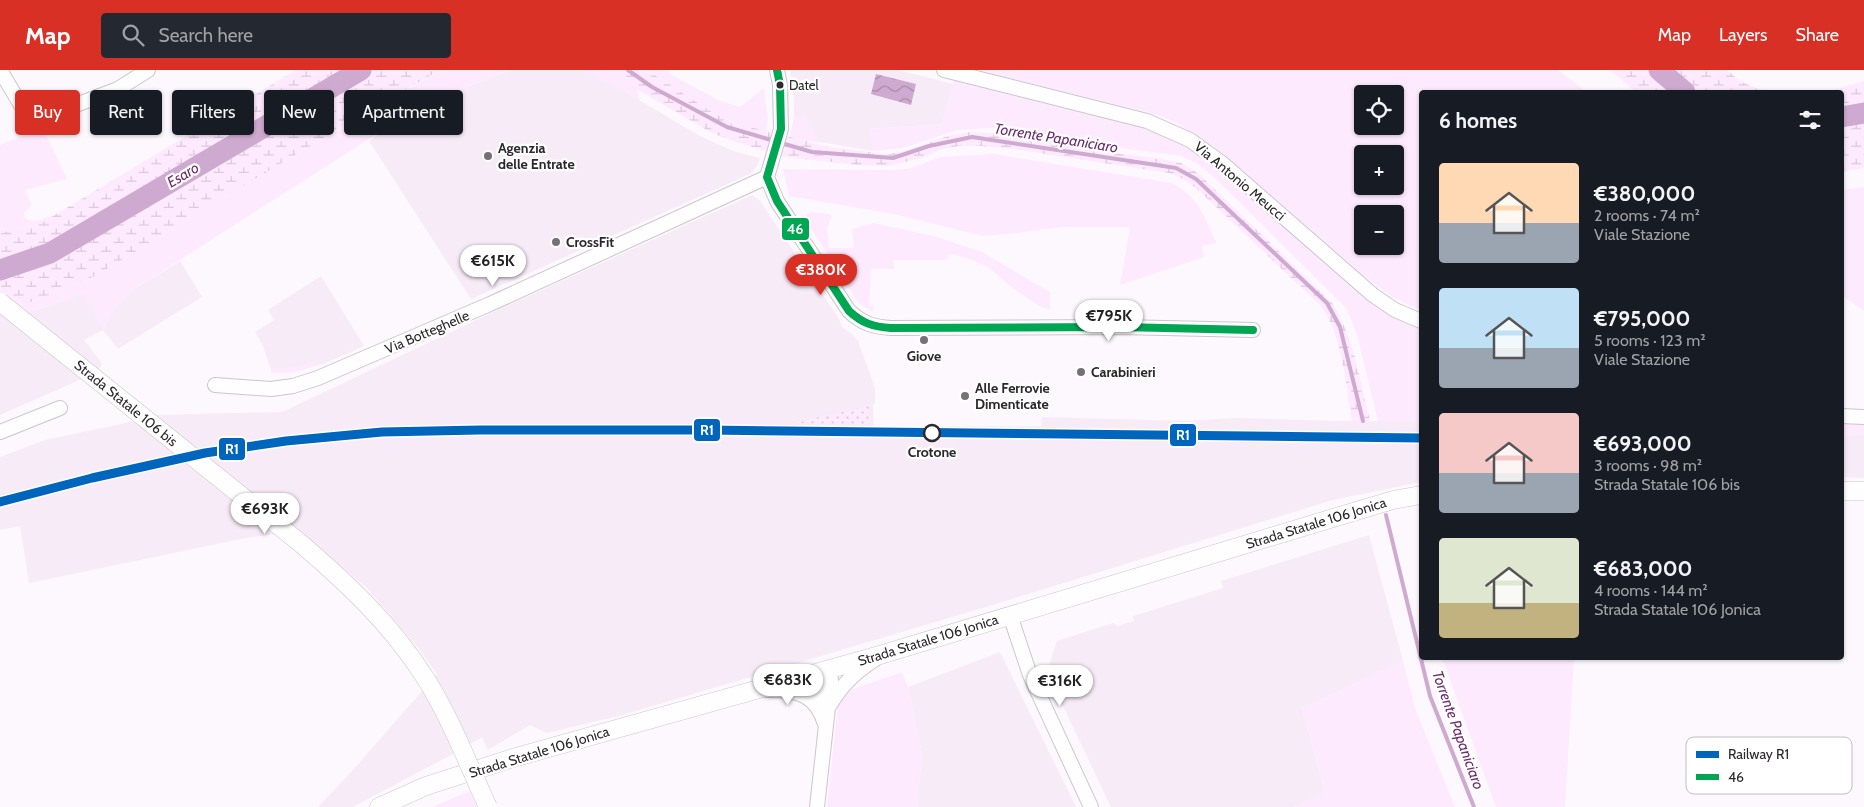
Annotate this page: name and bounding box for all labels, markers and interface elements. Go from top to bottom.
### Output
search box [101,13,451,58]
text: Map [25,21,71,50]
icon: search [119,21,147,49]
text: Search here [159,24,253,47]
text: Map [1658,24,1691,46]
text: Layers [1719,24,1768,46]
text: Share [1796,24,1839,46]
place label: Datel [789,77,819,93]
marker: Datel [775,80,785,90]
map controls [1354,85,1404,255]
button: locate [1354,85,1404,135]
chip: Buy [15,90,80,135]
chip: Rent [90,90,162,135]
chip: Filters [172,90,254,135]
chip: New [264,90,334,135]
chip: Apartment [344,90,463,135]
icon: filters [1796,106,1824,134]
text: 6 homes [1439,108,1517,133]
water label: Torrente Papaniciaro [993,119,1119,157]
street label: Via Antonio Meucci [1191,138,1289,224]
place label: Agenzia delle Entrate [498,139,575,173]
button: + [1354,145,1404,195]
marker: Agenzia delle Entrate [482,150,494,162]
water label: Esaro [164,158,202,191]
text: €380,000 [1594,181,1695,206]
icon: home [1479,183,1539,243]
button: − [1354,205,1404,255]
text: 2 rooms · 74 m² [1594,206,1700,225]
line badge: 46 [781,217,810,241]
text: 46 [787,220,803,238]
text: Viale Stazione [1594,225,1690,244]
place label: CrossFit [566,233,614,251]
marker: CrossFit [550,236,562,248]
pin: €615K [458,244,528,287]
text: €615K [471,251,515,270]
pin: €380K [786,254,856,296]
text: €380K [796,260,846,279]
pin: €795K [1074,300,1144,342]
street label: Via Botteghelle [382,306,472,358]
text: €795K [1086,306,1132,325]
text: €795,000 [1594,306,1690,331]
icon: home [1479,308,1539,368]
text: 5 rooms · 123 m² [1594,331,1706,350]
marker: Giove [918,334,930,346]
place label: Giove [907,347,941,365]
text: Viale Stazione [1594,350,1690,369]
street label: Strada Statale 106 bis [71,356,181,450]
place label: Carabinieri [1091,363,1156,381]
marker: Carabinieri [1075,366,1087,378]
place label: Alle Ferrovie Dimenticate [975,379,1050,413]
marker: Alle Ferrovie Dimenticate [959,390,971,402]
line badge: R1 [693,418,721,442]
text: R1 [700,421,714,439]
line badge: R1 [1169,423,1197,447]
marker: Crotone [923,424,941,442]
text: R1 [1176,426,1190,444]
text: €693,000 [1594,431,1692,456]
icon: home [1479,433,1539,493]
line badge: R1 [218,437,246,461]
text: R1 [225,440,239,458]
place label: Crotone [908,443,956,461]
text: 3 rooms · 98 m² [1594,456,1702,475]
text: Strada Statale 106 bis [1594,475,1740,494]
pin: €693K [230,492,300,535]
street label: Strada Statale 106 Jonica [1244,493,1389,553]
text: €693K [242,499,288,518]
text: €683,000 [1594,556,1692,581]
icon: home [1479,558,1539,618]
text: 4 rooms · 144 m² [1594,581,1708,600]
text: Strada Statale 106 Jonica [1594,600,1761,619]
street label: Strada Statale 106 Jonica [856,610,1001,670]
pin: €683K [753,664,823,706]
pin: €316K [1025,664,1095,707]
water label: Torrente Papaniciaro [1428,668,1488,792]
text: €683K [764,670,812,689]
text: €316K [1038,671,1082,690]
street label: Strada Statale 106 Jonica [467,722,612,782]
legend [1686,737,1852,794]
text: Railway R1 [1728,745,1789,763]
text: 46 [1728,768,1744,786]

